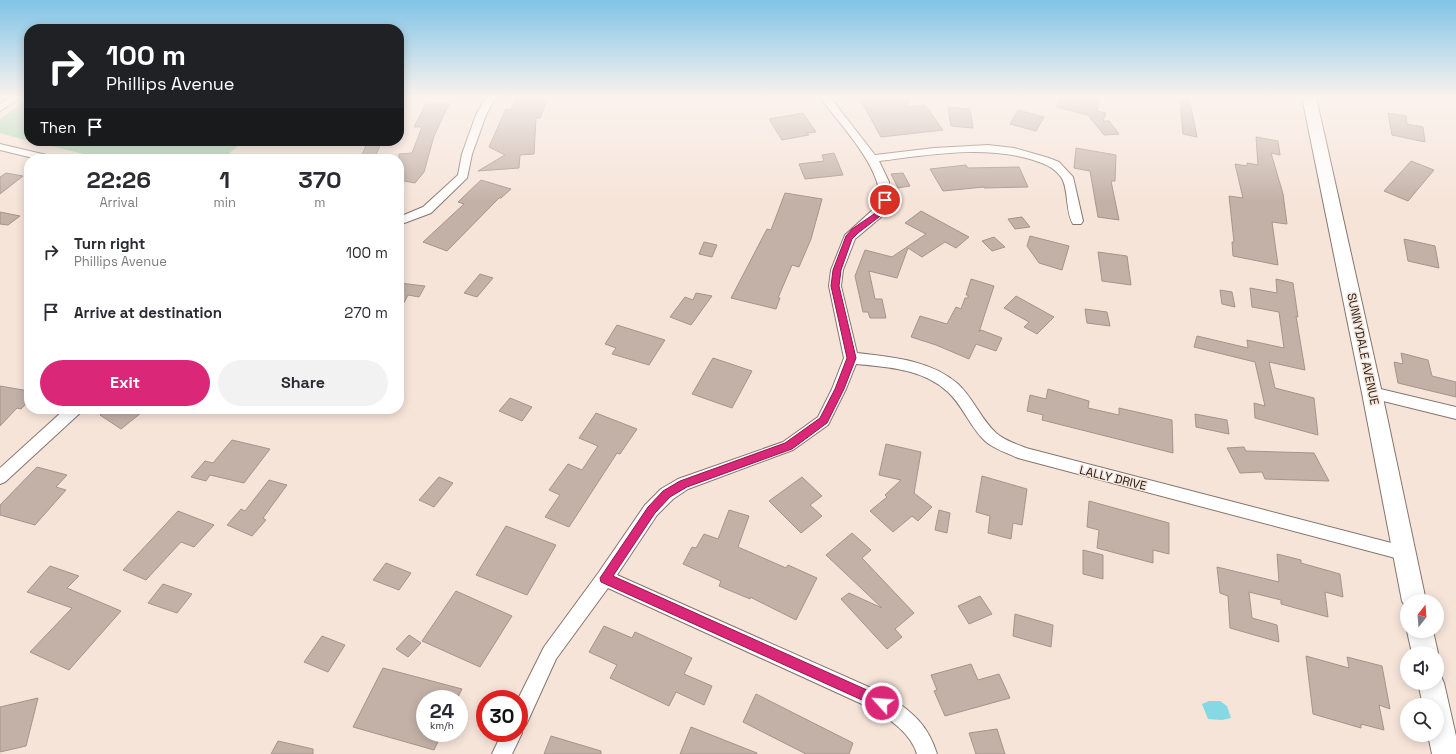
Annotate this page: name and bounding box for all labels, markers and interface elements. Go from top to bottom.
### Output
text: 100 m [106,37,186,73]
icon: right [40,40,92,92]
text: Phillips Avenue [106,72,235,95]
icon: arrive [84,116,106,138]
text: Then [40,118,76,137]
text: 22:26 [86,164,151,195]
text: 1 [219,164,230,195]
text: 370 [298,164,342,195]
pin [868,183,902,217]
icon: arrive [874,189,896,211]
text: Arrival [99,194,138,211]
text: min [214,194,236,211]
text: m [314,194,326,211]
text: Turn right [74,234,145,253]
icon: right [40,241,62,263]
text: 100 m [346,243,388,262]
text: Phillips Avenue [74,253,167,270]
street label: SUNNYDALE AVENUE [1343,292,1383,407]
icon: arrive [40,301,62,323]
text: Arrive at destination [74,303,222,322]
text: 270 m [344,303,388,322]
button: Exit [40,360,210,406]
button: Share [218,360,388,406]
street label: LALLY DRIVE [1078,462,1148,494]
north arrow [1400,594,1444,638]
map controls [1400,594,1444,742]
button: sound [1400,646,1444,690]
position arrow [861,682,903,724]
speed limit sign: 30 [476,690,528,742]
text: 24 [430,698,454,724]
button: search [1400,698,1444,742]
text: km/h [430,719,454,732]

